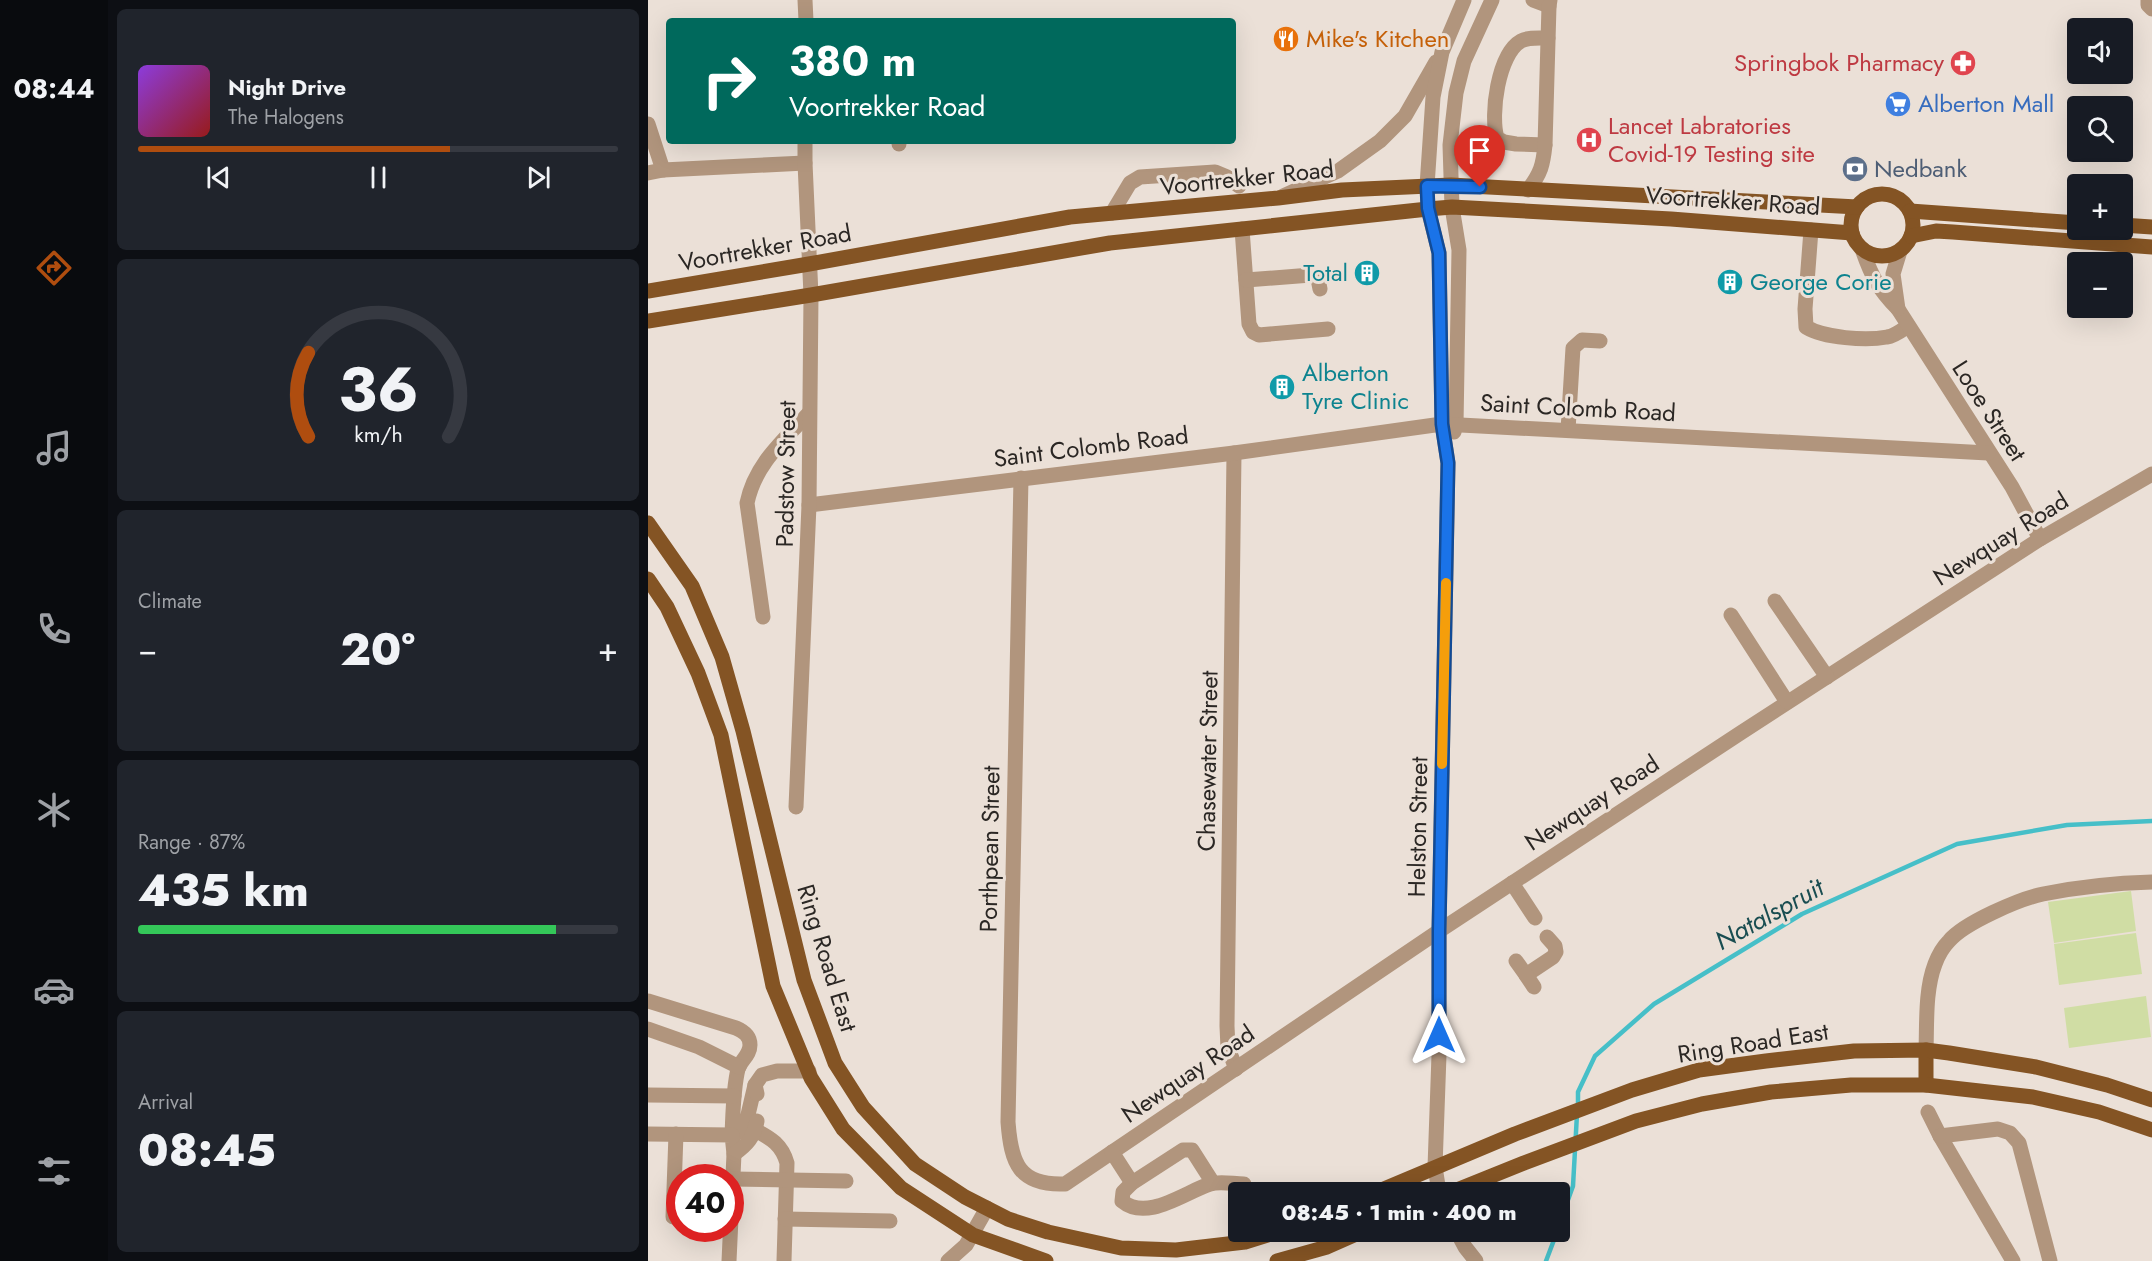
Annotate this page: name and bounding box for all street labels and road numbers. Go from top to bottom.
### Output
street label: Voortrekker Road [1158,151,1336,204]
street label: Voortrekker Road [1645,177,1821,224]
street label: Voortrekker Road [676,215,854,280]
street label: Looe Street [1944,353,2035,468]
street label: Saint Colomb Road [1479,385,1677,430]
street label: Padstow Street [767,400,804,548]
street label: Saint Colomb Road [992,417,1190,476]
street label: Newquay Road [1926,483,2075,594]
street label: Chasewater Street [1188,670,1227,852]
street label: Newquay Road [1518,746,1666,859]
street label: Helston Street [1399,756,1436,898]
street label: Porthpean Street [971,765,1008,933]
street label: Ring Road East [788,880,867,1036]
street label: Ring Road East [1675,1013,1831,1072]
street label: Newquay Road [1114,1016,1261,1131]

